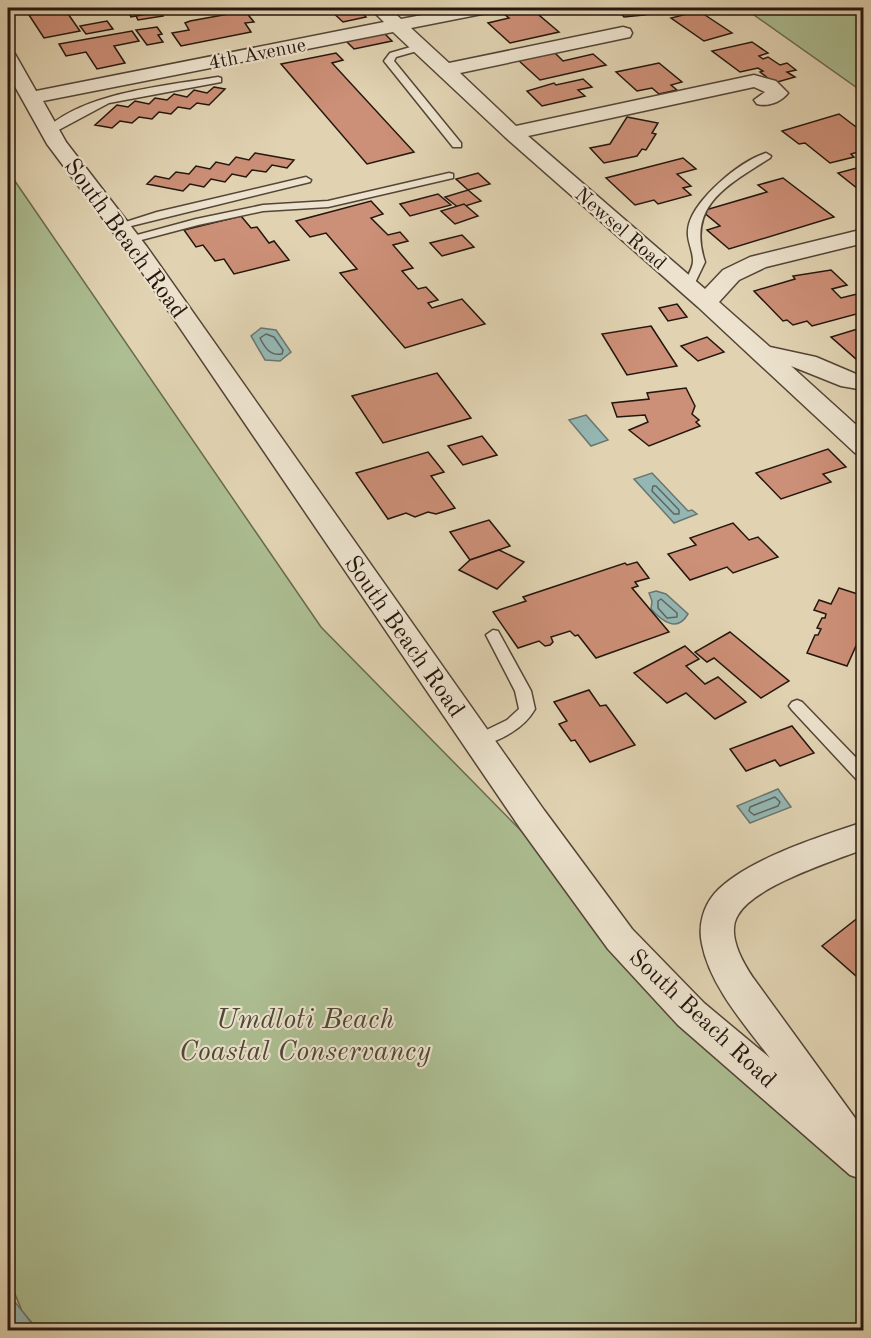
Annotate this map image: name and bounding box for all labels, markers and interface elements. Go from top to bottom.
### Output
street label: 4th Avenue [207,36,308,74]
street label: South Beach Road [59,155,190,323]
street label: Newsel Road [570,185,669,274]
street label: South Beach Road [339,552,468,722]
street label: South Beach Road [624,946,780,1093]
park label: Umdloti Beach Coastal Conservancy [179,1007,432,1067]

